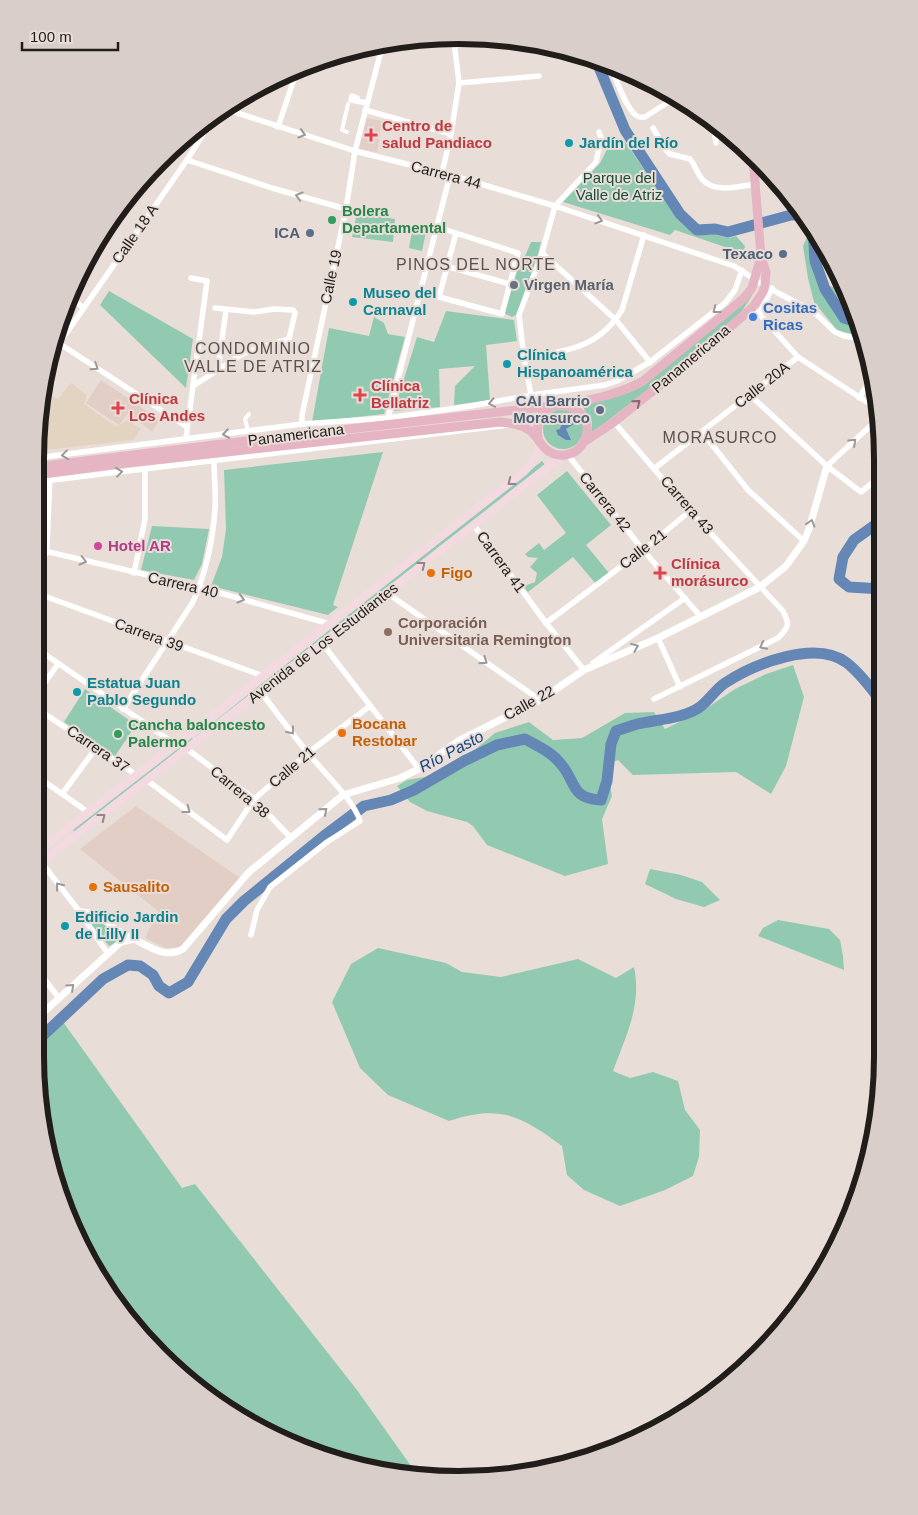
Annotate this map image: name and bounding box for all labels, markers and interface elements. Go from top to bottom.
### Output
scale bar [22,20,119,52]
text: 100 m [30,28,72,45]
place label: Centro de salud Pandiaco [382,117,492,151]
one-way arrow [297,128,305,138]
marker: Centro de salud Pandiaco [364,128,378,142]
place label: Jardín del Río [579,134,678,151]
marker: Jardín del Río [563,137,575,149]
street label: Carrera 44 [409,157,483,192]
park label: Parque del Valle de Atriz [576,169,662,203]
one-way arrow [295,191,303,201]
street label: Calle 18 A [108,201,161,267]
place label: Bolera Departamental [342,202,446,236]
marker: Bolera Departamental [326,214,338,226]
one-way arrow [595,214,603,224]
place label: ICA [274,224,300,241]
marker: ICA [304,227,316,239]
place label: Texaco [722,245,773,262]
street label: Calle 19 [316,248,345,306]
marker: Texaco [777,248,789,260]
district label: PINOS DEL NORTE [396,256,556,273]
place label: Virgen María [524,276,614,293]
marker: Virgen María [508,279,520,291]
place label: Museo del Carnaval [363,284,436,318]
marker: Museo del Carnaval [347,296,359,308]
place label: Cositas Ricas [763,299,817,333]
one-way arrow [713,304,722,312]
marker: Cositas Ricas [747,311,759,323]
street label: Panamericana [648,321,734,396]
district label: CONDOMINIO VALLE DE ATRIZ [184,340,322,375]
place label: Clínica Hispanoamérica [517,346,634,380]
marker: Clínica Hispanoamérica [501,358,513,370]
street label: Calle 20A [731,358,793,411]
one-way arrow [89,361,98,370]
place label: Clínica Bellatriz [371,377,429,411]
marker: Clínica Bellatriz [353,388,367,402]
place label: Clínica Los Andes [129,390,205,424]
place label: CAI Barrio Morasurco [513,392,590,426]
one-way arrow [487,397,496,407]
marker: Clínica Los Andes [111,401,125,415]
one-way arrow [631,401,640,409]
marker: CAI Barrio Morasurco [594,404,606,416]
street label: Panamericana [247,420,346,449]
one-way arrow [222,428,230,439]
district label: MORASURCO [663,429,777,446]
one-way arrow [848,439,857,448]
one-way arrow [61,449,69,459]
one-way arrow [115,467,123,478]
street label: Carrera 42 [576,468,635,535]
street label: Carrera 43 [657,472,717,537]
one-way arrow [508,476,517,484]
one-way arrow [805,519,815,527]
street label: Calle 21 [616,525,670,572]
street label: Carrera 41 [473,528,529,596]
place label: Hotel AR [108,537,171,554]
marker: Hotel AR [92,540,104,552]
one-way arrow [79,555,88,566]
place label: Clínica morásurco [671,555,749,589]
one-way arrow [416,562,425,570]
place label: Figo [441,564,473,581]
marker: Clínica morásurco [653,566,667,580]
marker: Figo [425,567,437,579]
street label: Carrera 40 [146,568,220,601]
street label: Avenida de Los Estudiantes [244,579,401,706]
one-way arrow [236,593,245,603]
street label: Carrera 39 [113,614,186,655]
place label: Corporación Universitaria Remington [398,614,571,648]
marker: Corporación Universitaria Remington [382,626,394,638]
one-way arrow [759,640,768,650]
one-way arrow [630,643,639,653]
one-way arrow [478,655,488,664]
place label: Estatua Juan Pablo Segundo [87,674,196,708]
street label: Calle 22 [501,682,557,723]
marker: Estatua Juan Pablo Segundo [71,686,83,698]
place label: Bocana Restobar [352,715,417,749]
place label: Cancha baloncesto Palermo [128,716,266,750]
street label: Carrera 37 [64,721,133,776]
one-way arrow [285,725,293,734]
marker: Bocana Restobar [336,727,348,739]
water label: Río Pasto [416,727,486,775]
marker: Cancha baloncesto Palermo [112,728,124,740]
street label: Calle 21 [265,742,318,791]
street label: Carrera 38 [207,762,273,821]
one-way arrow [181,804,191,813]
one-way arrow [318,809,327,817]
one-way arrow [96,814,105,822]
place label: Sausalito [103,878,170,895]
marker: Sausalito [87,881,99,893]
one-way arrow [57,883,65,892]
place label: Edificio Jardin de Lilly II [75,908,178,942]
marker: Edificio Jardin de Lilly II [59,920,71,932]
one-way arrow [65,984,74,993]

